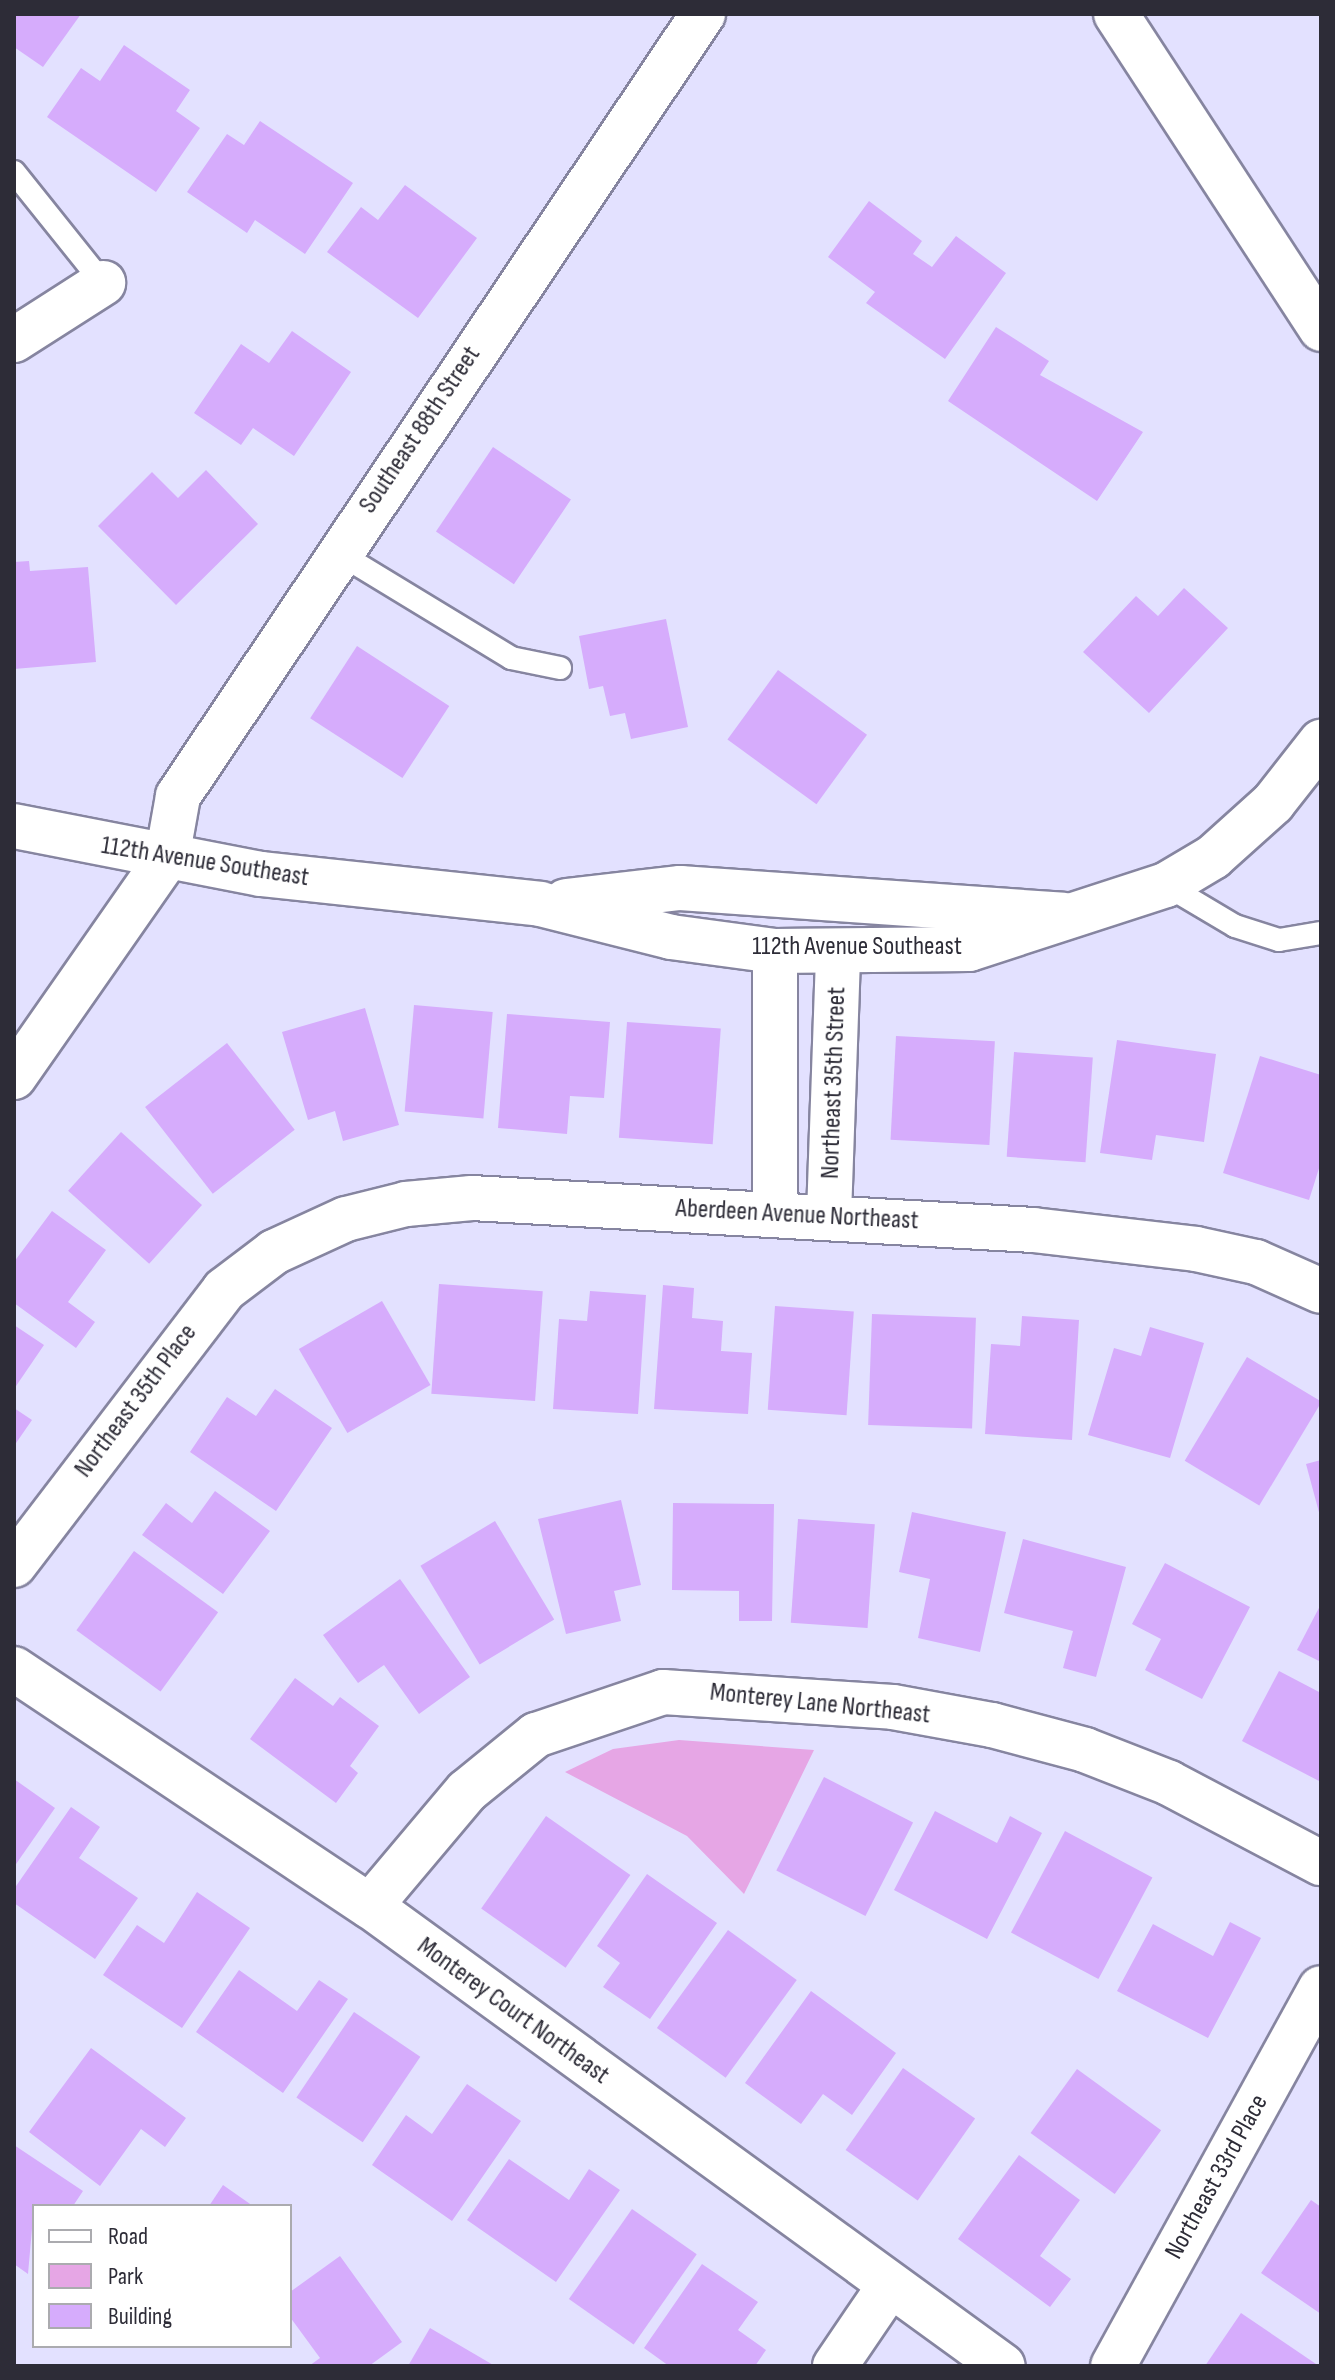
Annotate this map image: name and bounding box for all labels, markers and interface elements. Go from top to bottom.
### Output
street label: Southeast 88th Street [353,341,487,519]
street label: 112th Avenue Southeast [99,830,311,894]
street label: 112th Avenue Southeast [752,931,962,963]
street label: Northeast 35th Street [815,986,853,1180]
street label: Aberdeen Avenue Northeast [675,1193,919,1237]
street label: Northeast 35th Place [68,1318,204,1484]
street label: Monterey Lane Northeast [708,1677,932,1731]
street label: Monterey Court Northeast [411,1931,615,2091]
street label: Northeast 33rd Place [1159,2089,1275,2265]
legend [32,2204,292,2348]
text: Road [108,2222,148,2251]
text: Park [108,2262,143,2291]
text: Building [108,2302,172,2331]

